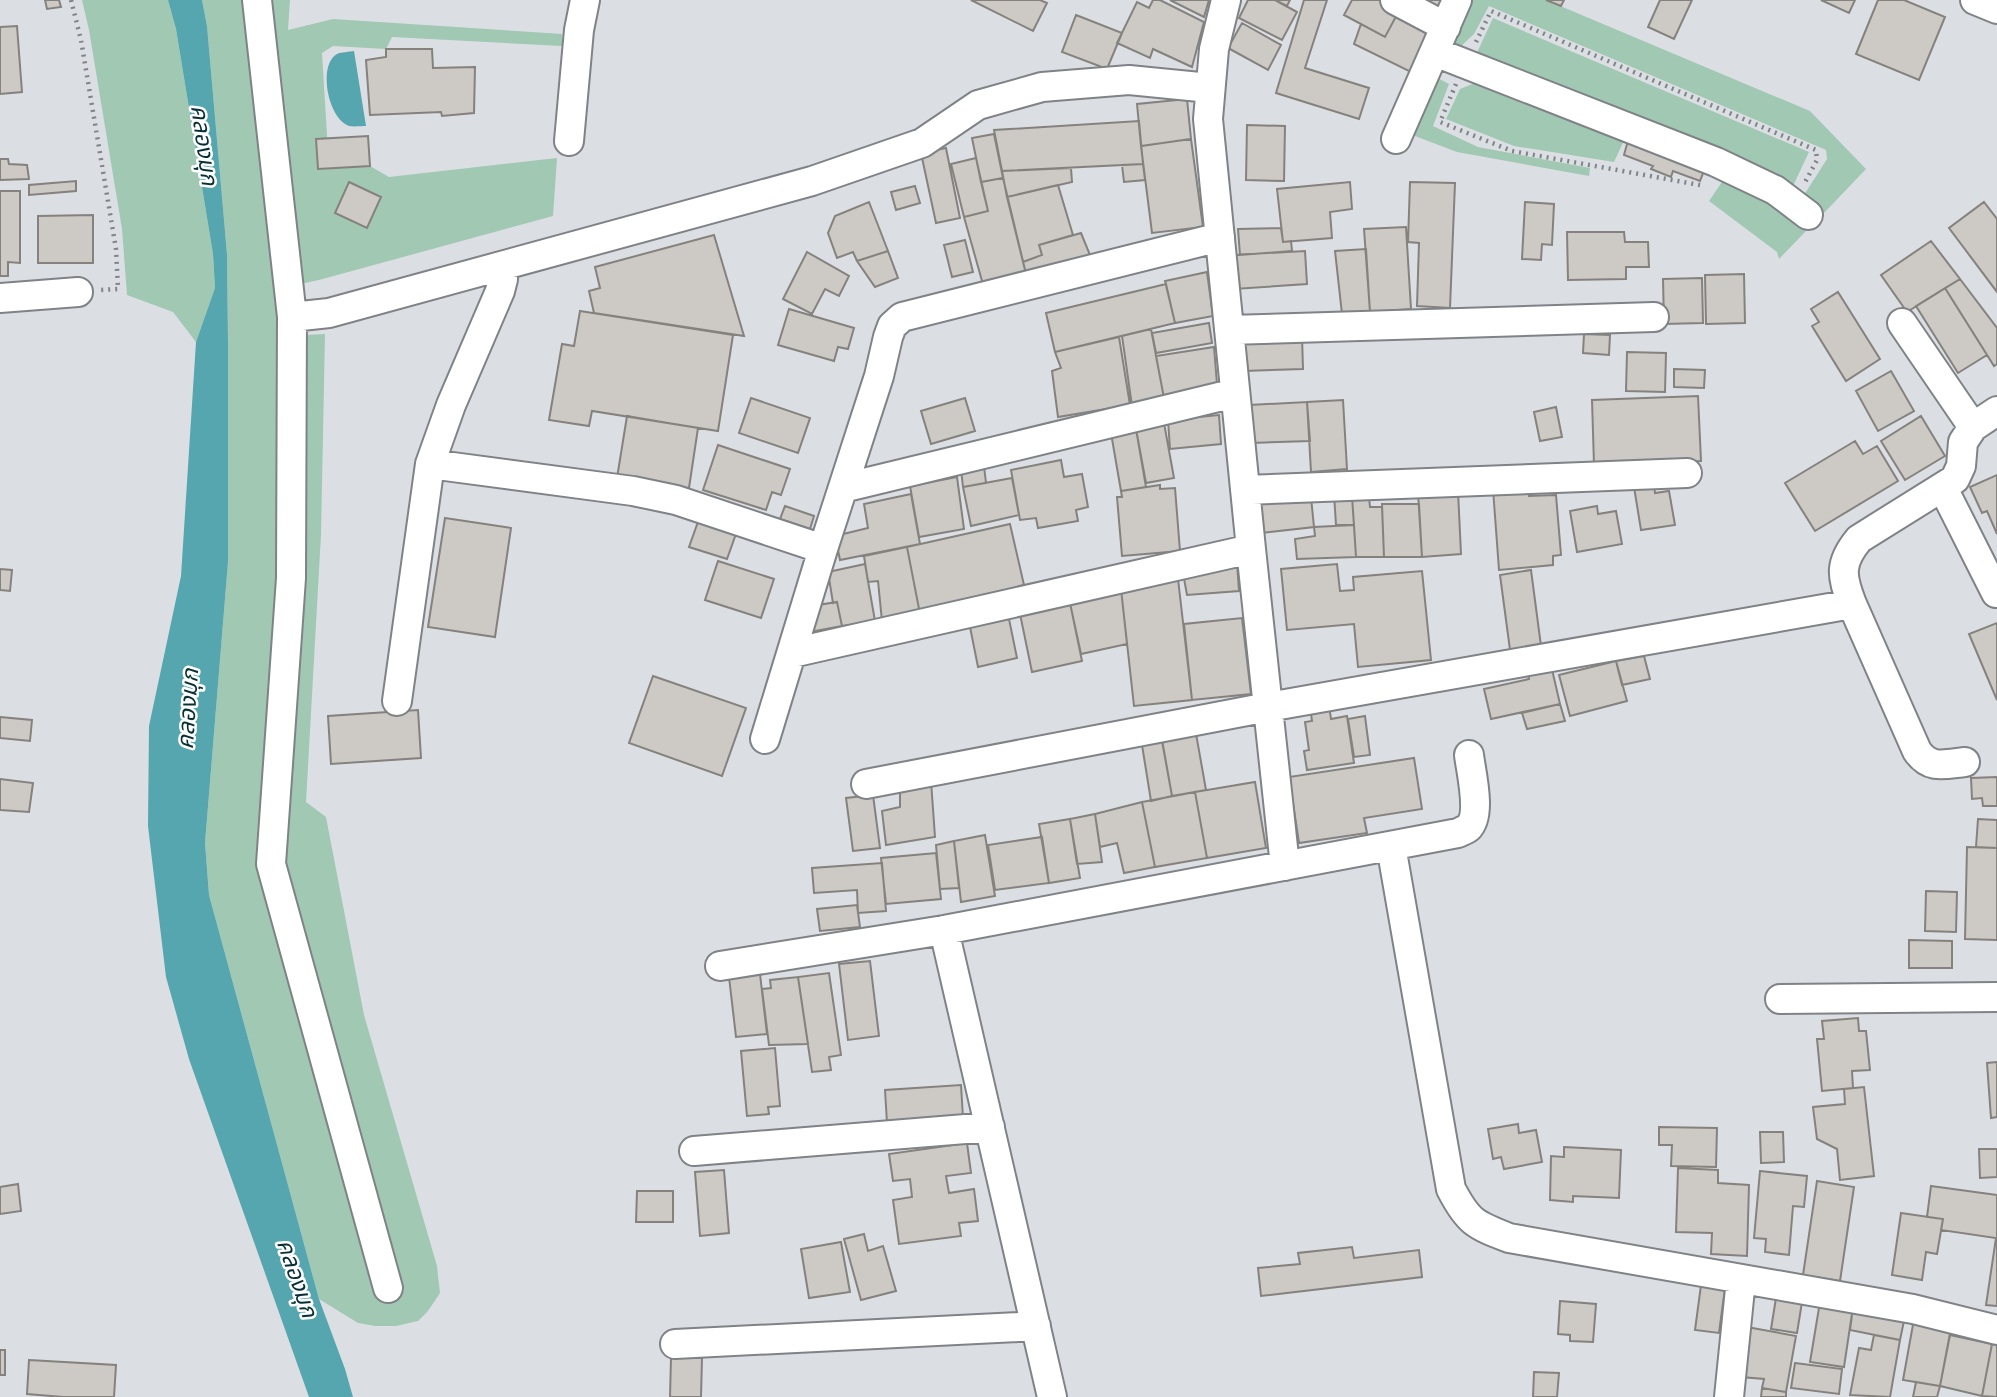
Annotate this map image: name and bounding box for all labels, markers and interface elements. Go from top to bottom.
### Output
water label: คลองมุก [185,103,225,188]
water label: คลองมุก [170,667,204,750]
water label: คลองมุก [271,1235,325,1322]

